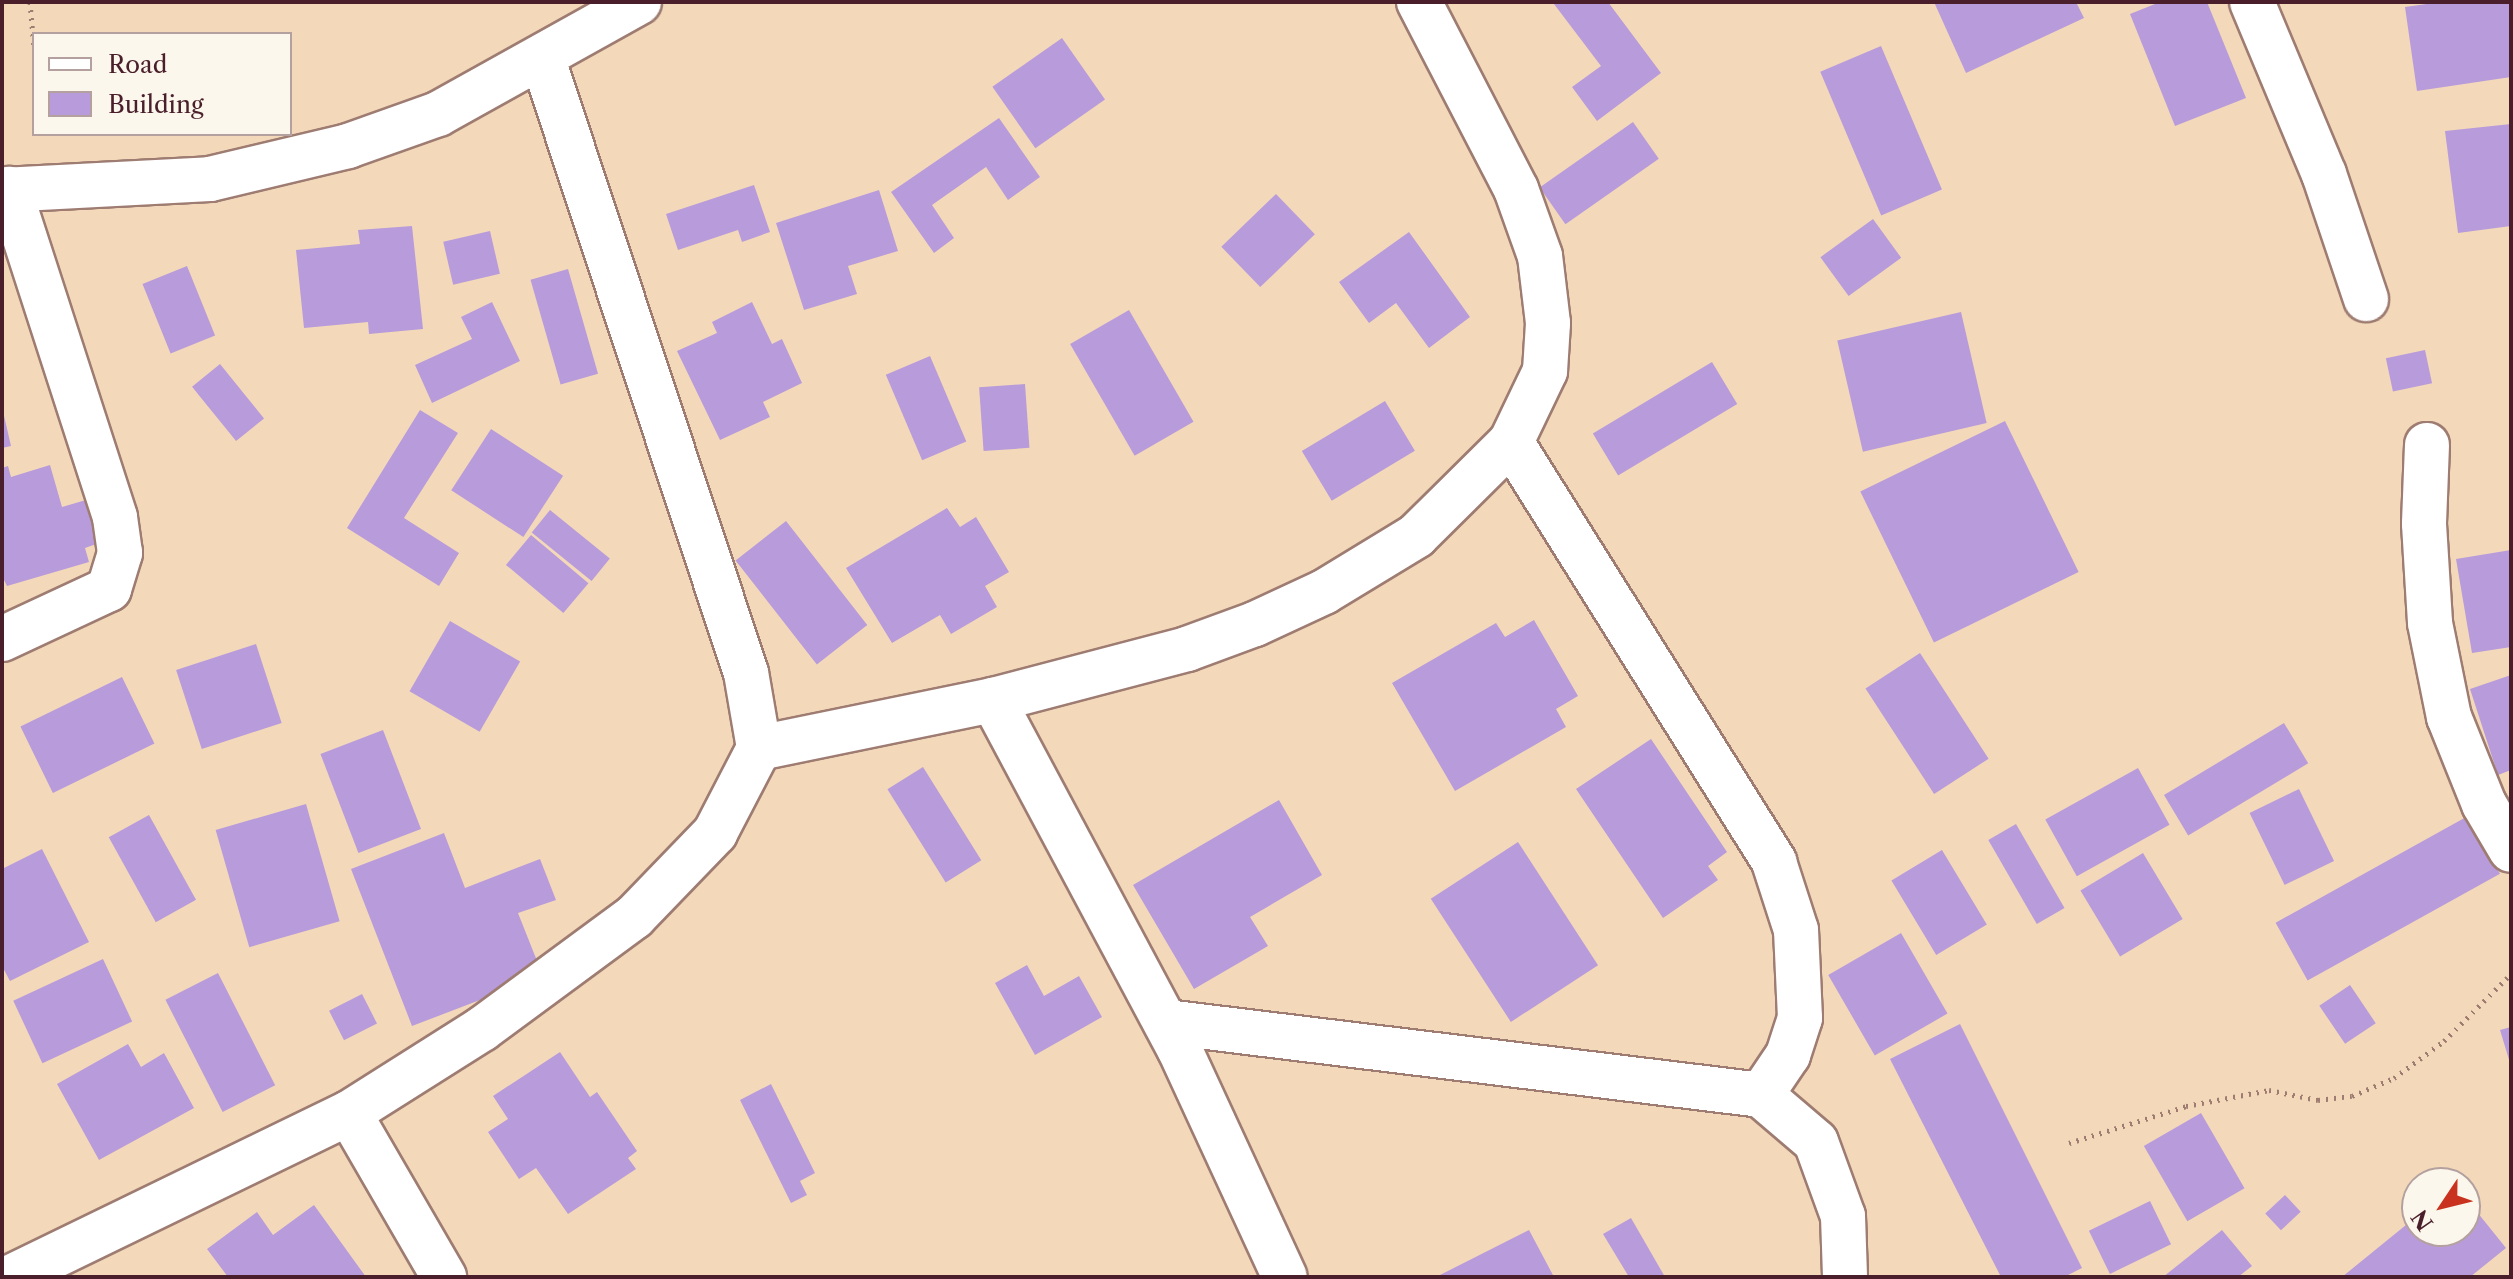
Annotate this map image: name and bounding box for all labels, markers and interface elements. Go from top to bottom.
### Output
legend [32,32,292,136]
text: Road [108,50,167,79]
text: Building [108,90,204,119]
north arrow [2401,1167,2481,1247]
text: N [2406,1204,2439,1235]

